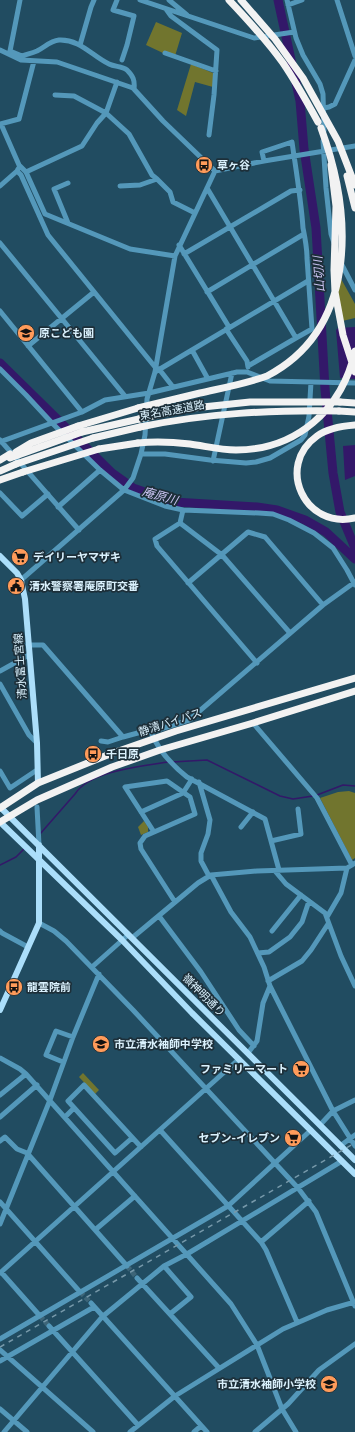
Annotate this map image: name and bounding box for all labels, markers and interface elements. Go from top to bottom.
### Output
bus stop icon: 草ヶ谷 [194,155,214,175]
place label: 草ヶ谷 [217,159,250,172]
water label: 山切川 [311,254,327,292]
school or university icon: 原こども園 [16,323,36,343]
place label: 原こども園 [39,327,94,340]
street label: 東名高速道路 [138,398,206,423]
water label: 庵原川 [141,484,181,508]
supermarket icon: デイリーヤマザキ [10,547,30,567]
place label: デイリーヤマザキ [33,551,121,564]
public building icon: 清水警察署庵原町交番 [6,576,26,596]
place label: 清水警察署庵原町交番 [29,580,139,593]
street label: 清水富士宮線 [12,633,29,699]
street label: 静清バイパス [137,706,203,739]
bus stop icon: 千日原 [83,744,103,764]
place label: 千日原 [106,748,139,761]
street label: 嶺神明通り [180,971,228,1019]
bus stop icon: 龍雲院前 [4,977,24,997]
place label: 龍雲院前 [27,981,71,994]
school or university icon: 市立清水袖師中学校 [91,1034,111,1054]
place label: 市立清水袖師中学校 [114,1038,213,1051]
supermarket icon: ファミリーマート [291,1059,311,1079]
place label: ファミリーマート [200,1063,288,1076]
supermarket icon: セブン-イレブン [283,1128,303,1148]
place label: セブン-イレブン [199,1132,280,1145]
school or university icon: 市立清水袖師小学校 [319,1374,339,1394]
place label: 市立清水袖師小学校 [217,1378,316,1391]

